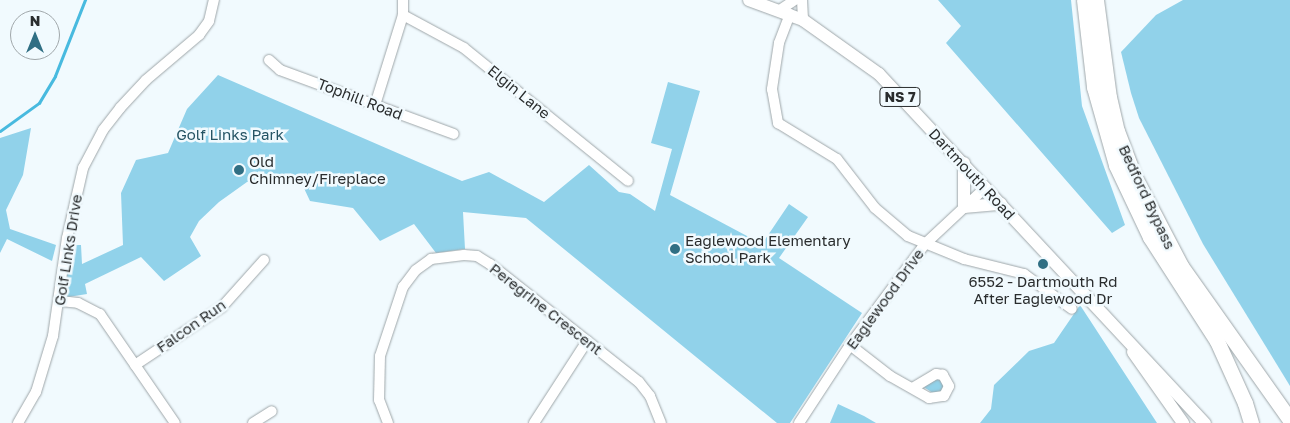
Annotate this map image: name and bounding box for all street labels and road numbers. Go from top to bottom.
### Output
street label: Elgin Lane [484,61,554,123]
street label: Tophill Road [315,75,405,123]
road number: NS 7 [879,85,921,108]
street label: Dartmouth Road [925,125,1019,223]
street label: Bedford Bypass [1115,142,1179,252]
street label: Golf Links Drive [50,193,86,307]
street label: Eaglewood Drive [842,245,928,353]
street label: Peregrine Crescent [486,259,606,359]
street label: Falcon Run [153,296,229,356]

